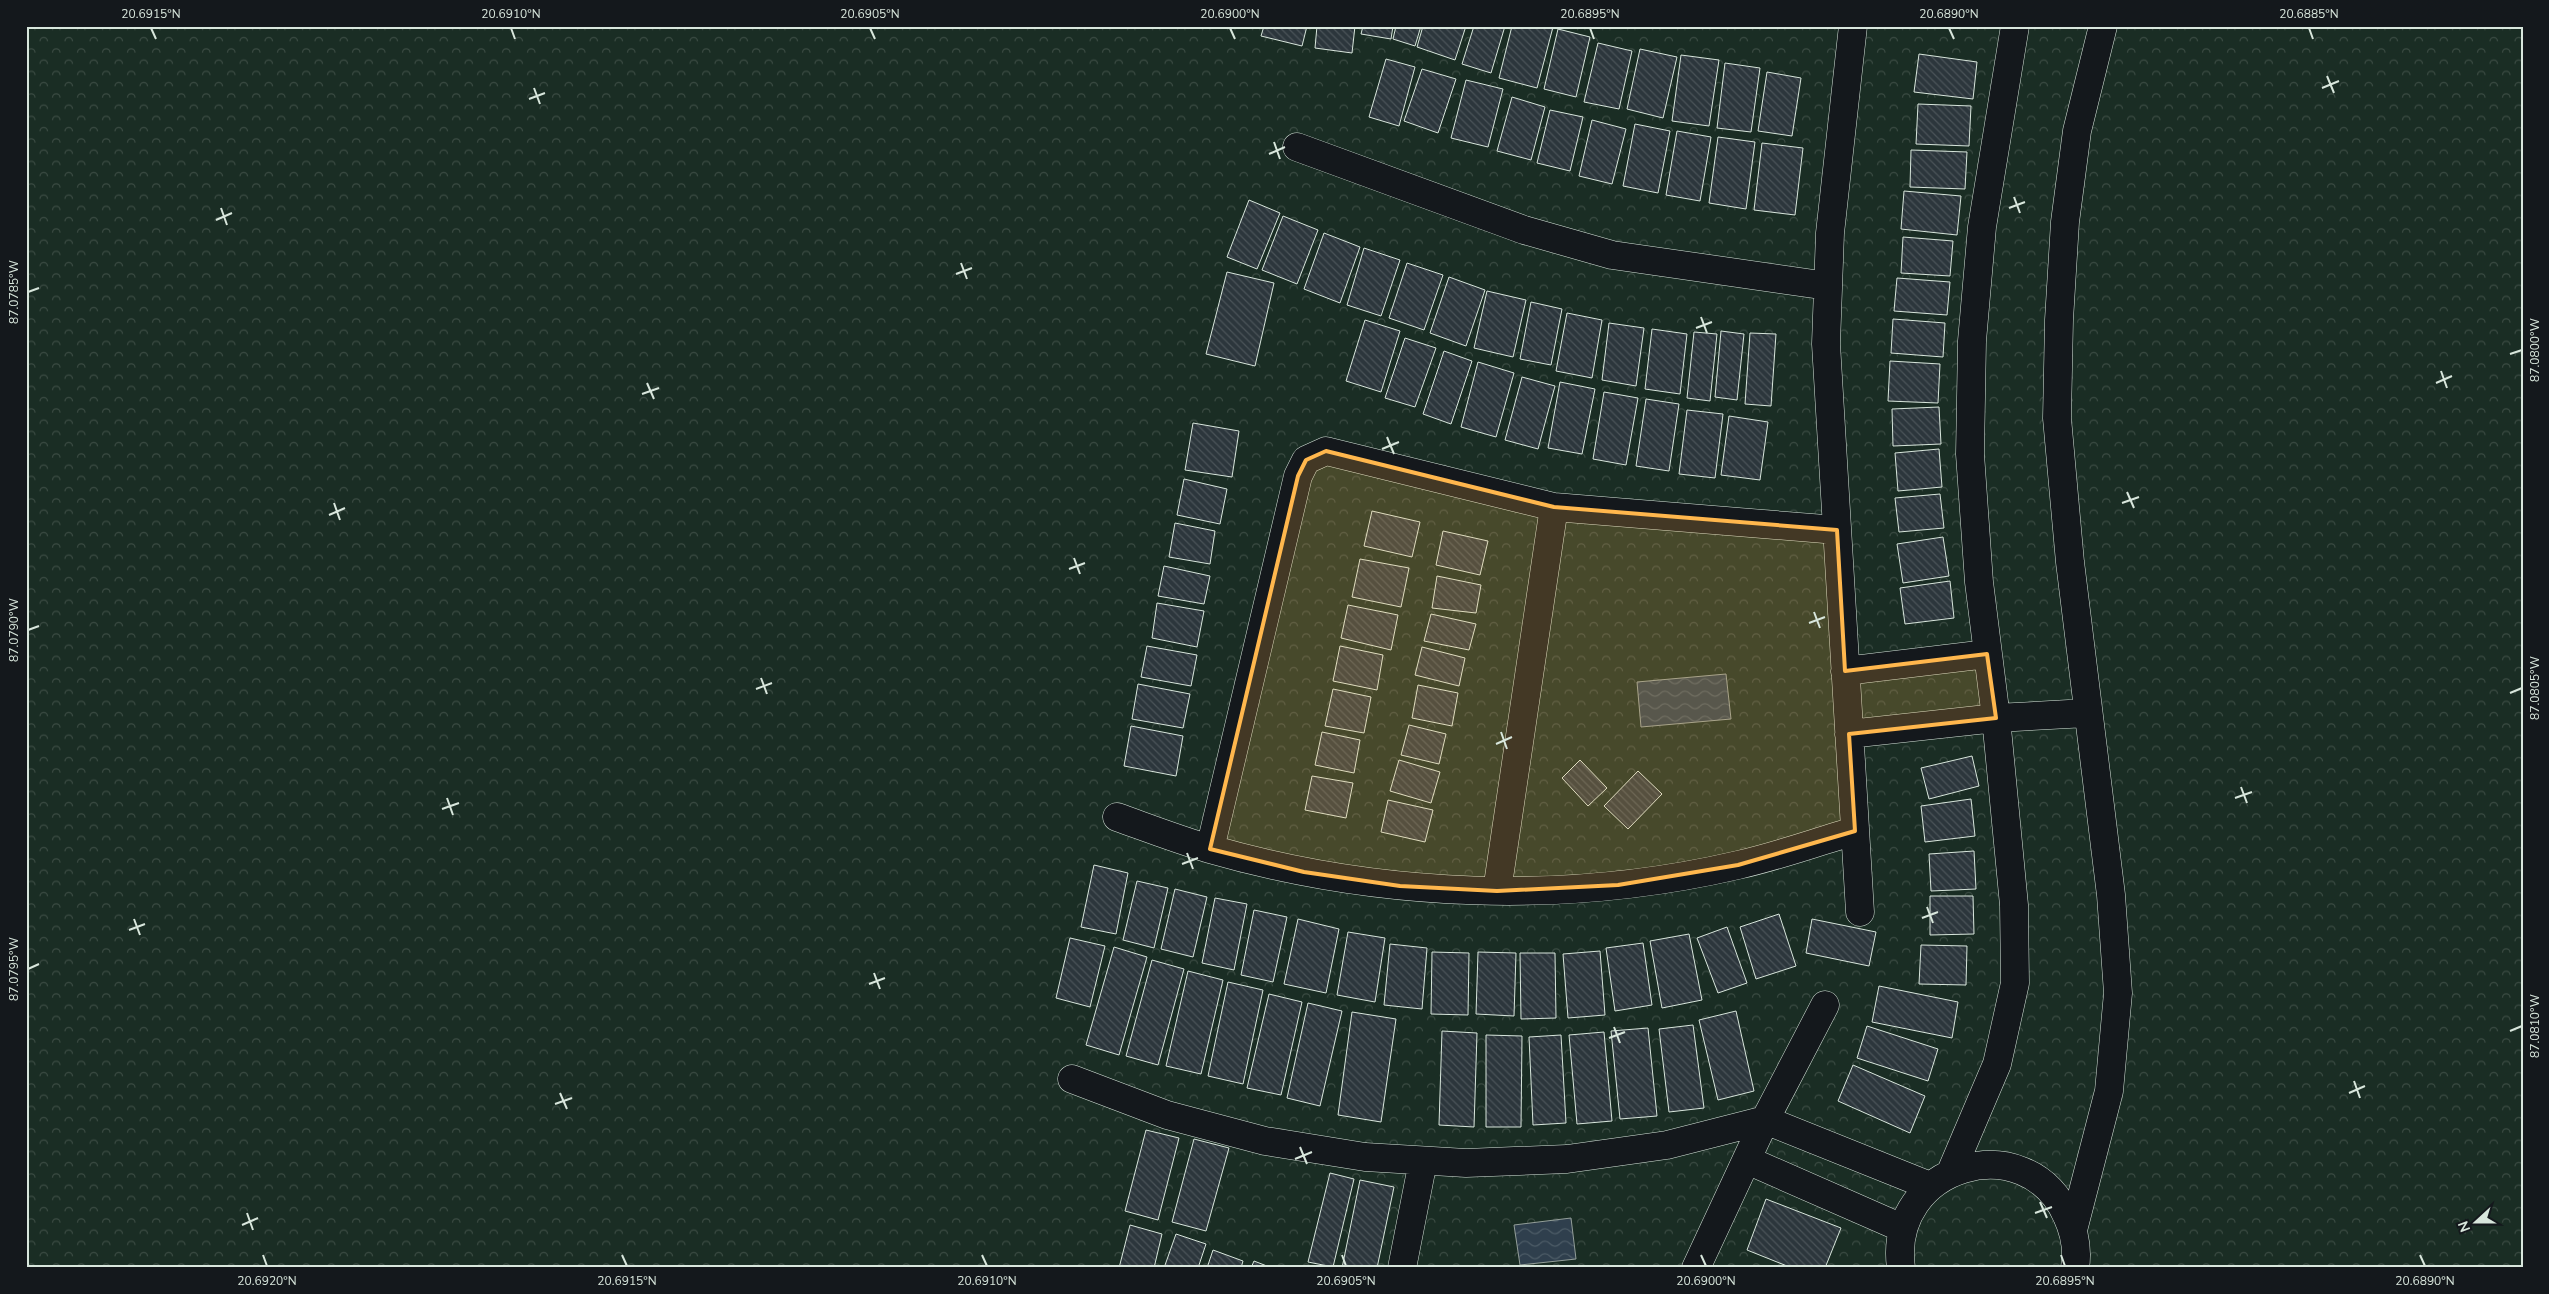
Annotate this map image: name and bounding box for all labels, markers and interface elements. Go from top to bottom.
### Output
text: 20.6915°N [121,6,181,22]
text: 20.6910°N [481,6,541,22]
text: 20.6905°N [840,6,900,22]
text: 20.6900°N [1200,6,1260,22]
text: 20.6895°N [1560,6,1620,22]
text: 20.6890°N [1919,6,1979,22]
text: 20.6885°N [2279,6,2339,22]
text: 87.0785°W [6,260,22,324]
text: 87.0800°W [2527,318,2543,382]
text: 87.0790°W [6,598,22,662]
text: 87.0805°W [2527,656,2543,720]
text: 87.0795°W [6,937,22,1001]
text: 87.0810°W [2527,994,2543,1058]
north arrow [2452,1196,2502,1246]
text: N [2454,1218,2475,1235]
text: 20.6920°N [237,1273,297,1289]
text: 20.6915°N [597,1273,657,1289]
text: 20.6910°N [957,1273,1017,1289]
text: 20.6905°N [1316,1273,1376,1289]
text: 20.6900°N [1676,1273,1736,1289]
text: 20.6895°N [2035,1273,2095,1289]
text: 20.6890°N [2395,1273,2455,1289]

